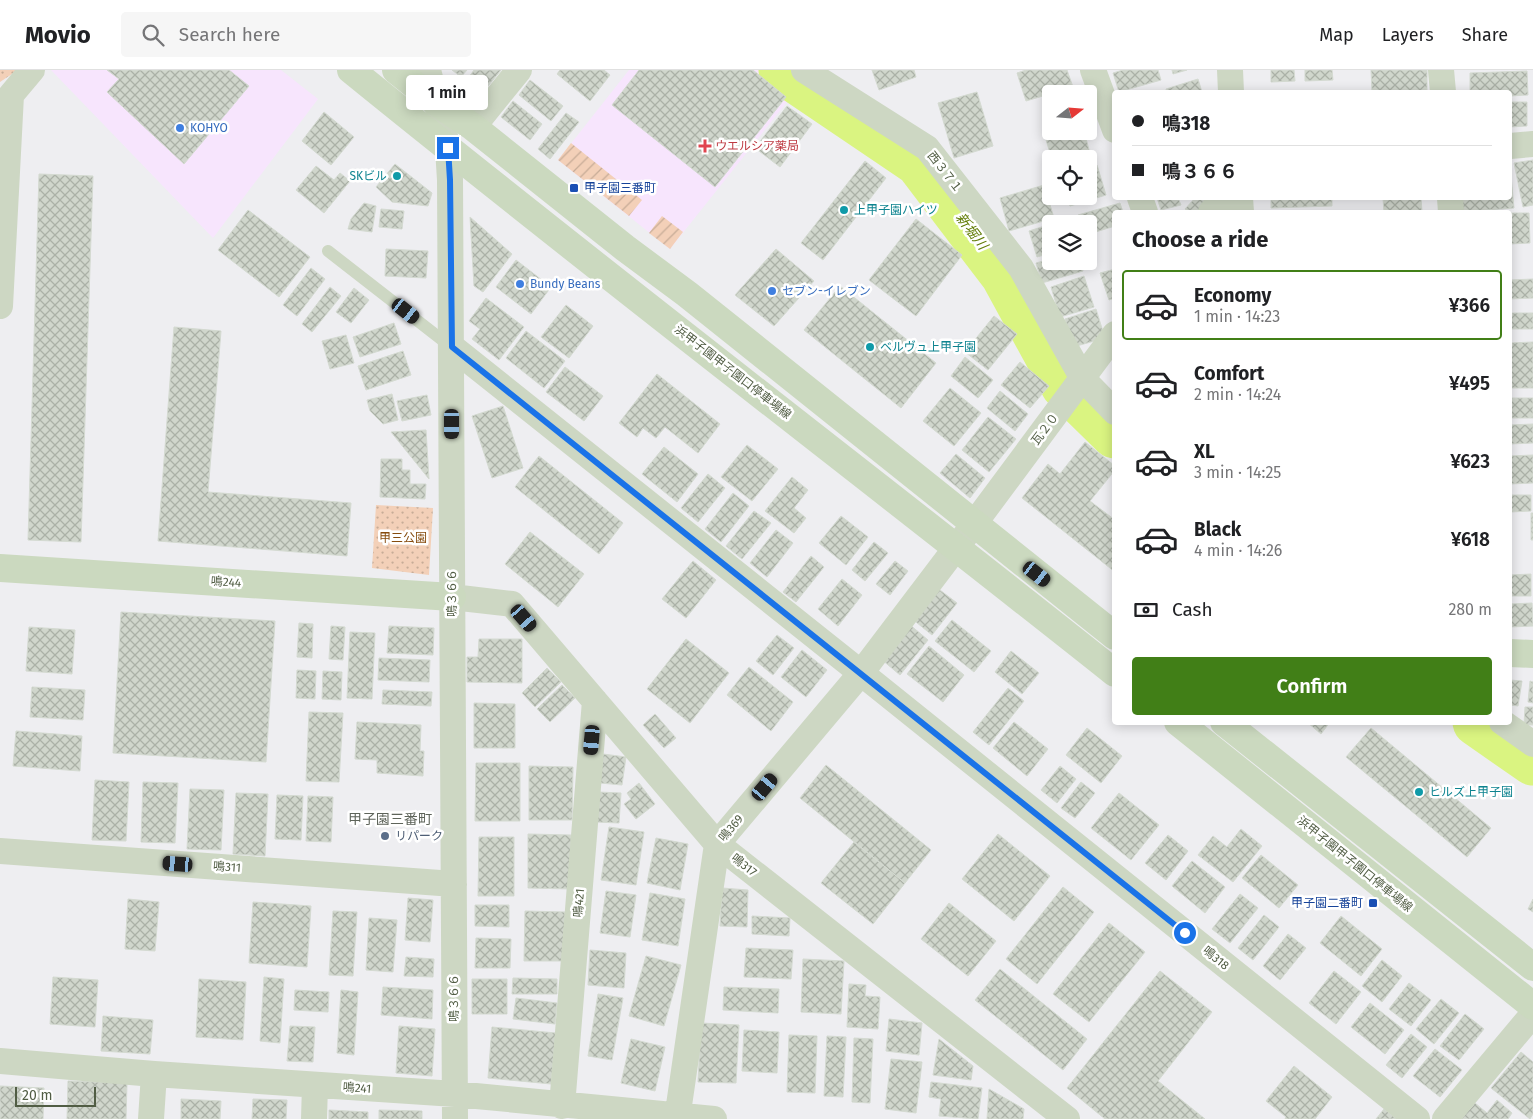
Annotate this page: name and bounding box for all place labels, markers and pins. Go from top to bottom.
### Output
place label: KOHYO [190,121,228,135]
marker: KOHYO [174,122,186,134]
place label: ウエルシア薬局 [715,139,799,153]
marker: ウエルシア薬局 [699,140,711,152]
place label: SKビル [349,169,387,183]
marker: SKビル [391,170,403,182]
place label: 甲子園三番町 [584,181,656,195]
marker: 甲子園三番町 [568,182,580,194]
place label: 上甲子園ハイツ [854,203,938,217]
marker: 上甲子園ハイツ [838,204,850,216]
place label: Bundy Beans [530,277,601,291]
marker: Bundy Beans [514,278,526,290]
place label: セブン-イレブン [782,284,871,298]
marker: セブン-イレブン [766,285,778,297]
place label: ベルヴュ上甲子園 [880,340,976,354]
marker: ベルヴュ上甲子園 [864,341,876,353]
place label: ヒルズ上甲子園 [1429,785,1513,799]
marker: ヒルズ上甲子園 [1413,786,1425,798]
place label: リパーク [395,829,443,843]
marker: リパーク [379,830,391,842]
place label: 甲子園二番町 [1291,896,1363,910]
marker: 甲子園二番町 [1367,897,1379,909]

